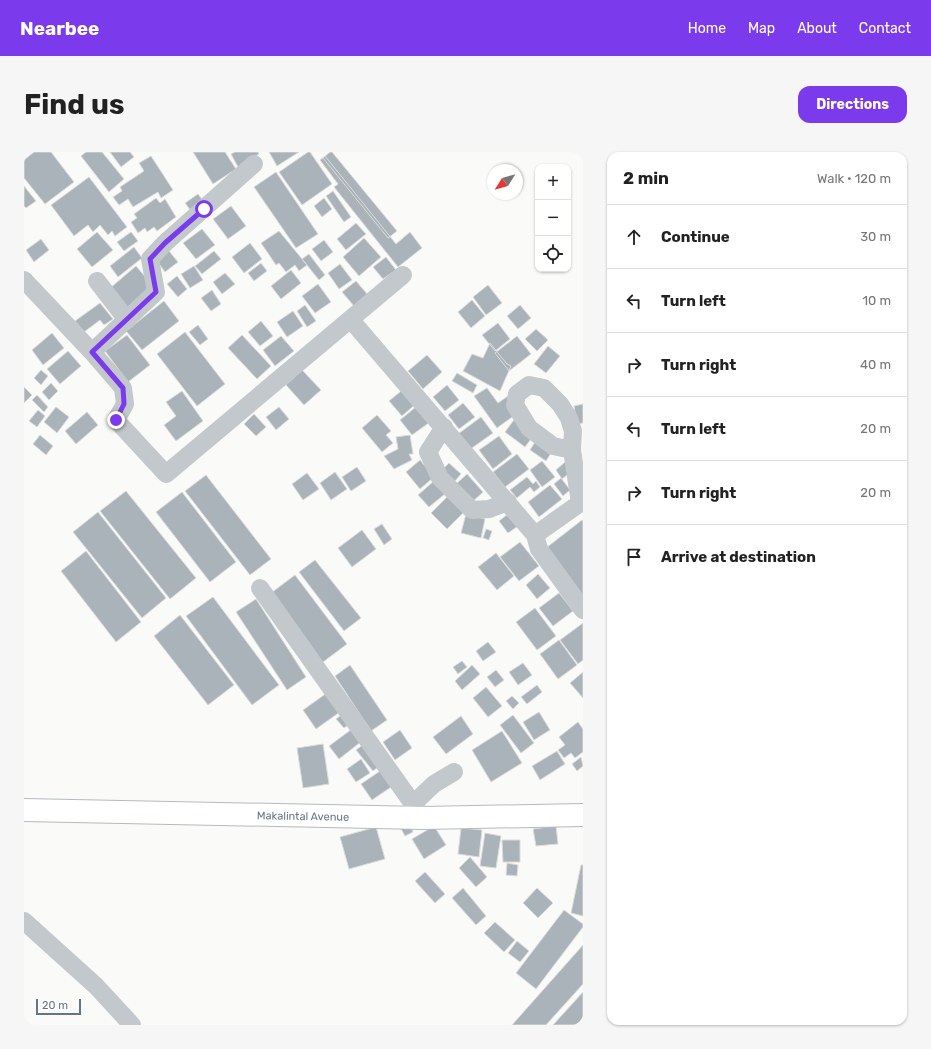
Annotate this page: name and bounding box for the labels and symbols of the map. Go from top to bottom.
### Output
north arrow [487,164,523,200]
route start [195,200,213,218]
route end [107,411,125,429]
street label: Makalintal Avenue [257,809,349,824]
scale bar [36,997,81,1016]

